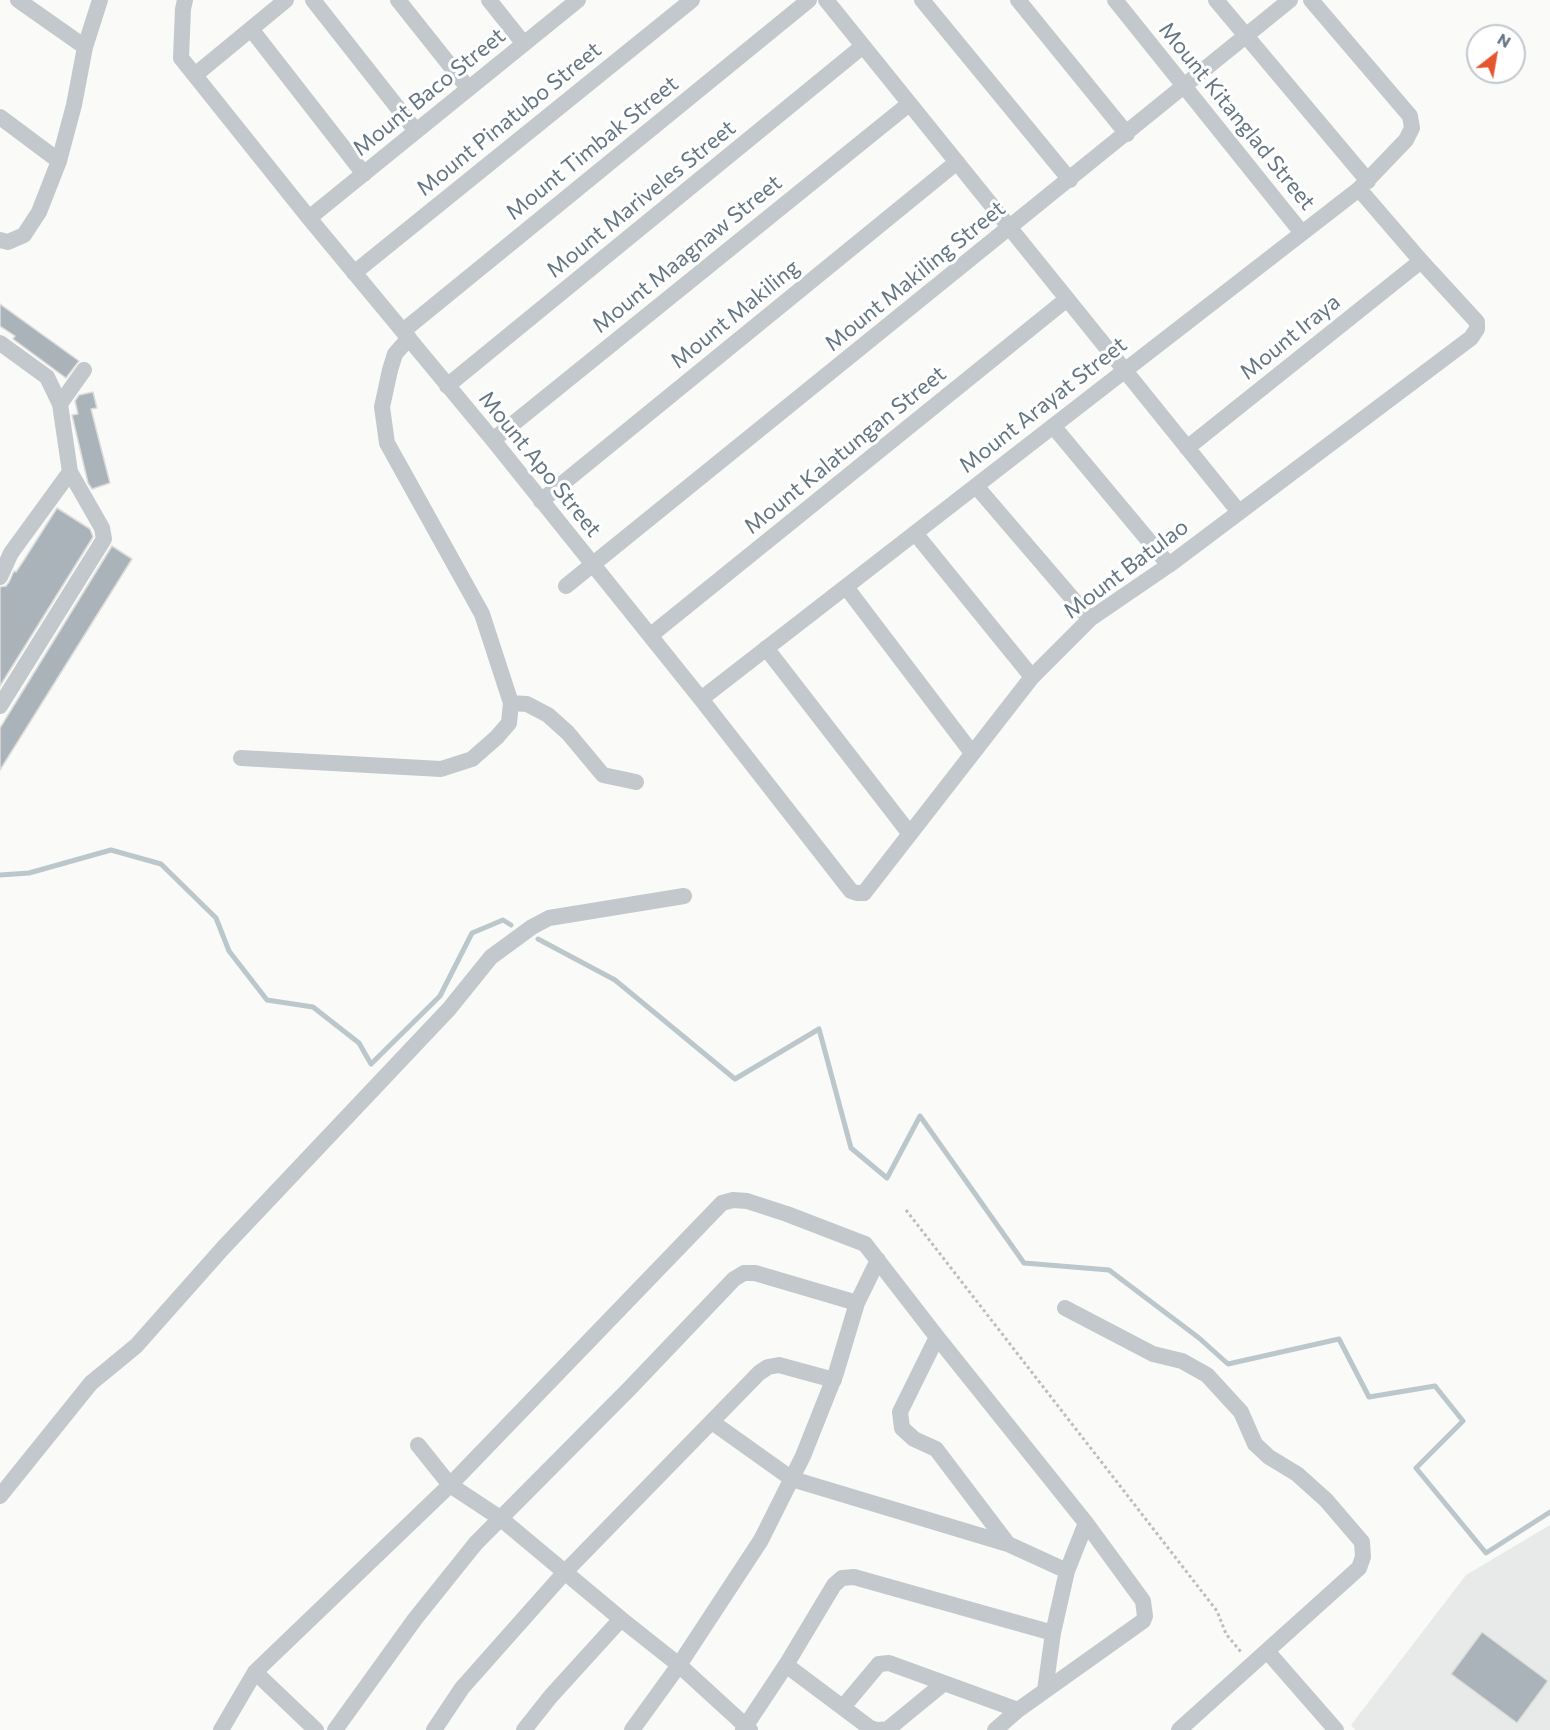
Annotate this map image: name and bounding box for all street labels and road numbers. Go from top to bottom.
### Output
street label: Mount Kitanglad Street [1153,17,1321,215]
street label: Mount Baco Street [347,22,511,162]
street label: Mount Pinatubo Street [411,36,607,202]
street label: Mount Timbak Street [501,70,683,226]
street label: Mount Mariveles Street [541,115,741,283]
street label: Mount Maagnaw Street [587,170,787,338]
street label: Mount Makiling Street [820,195,1010,357]
street label: Mount Makiling [665,254,805,374]
street label: Mount Iraya [1235,289,1345,385]
street label: Mount Arayat Street [954,331,1132,479]
street label: Mount Kalatungan Street [739,361,951,539]
street label: Mount Apo Street [473,386,607,542]
street label: Mount Batulao [1058,513,1194,625]

